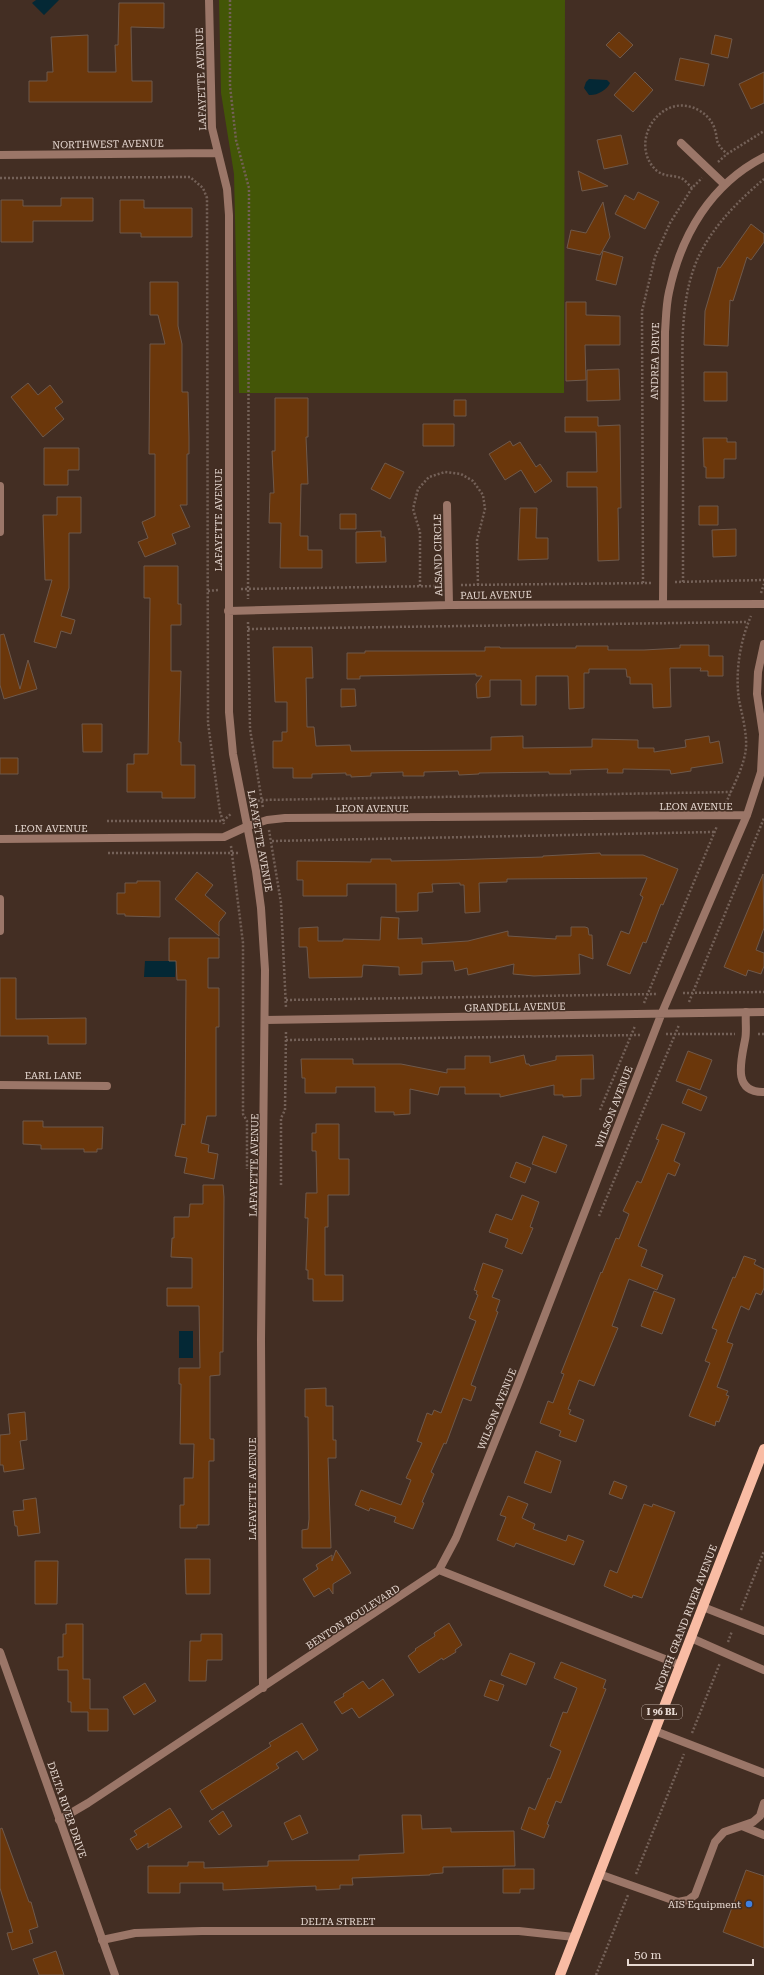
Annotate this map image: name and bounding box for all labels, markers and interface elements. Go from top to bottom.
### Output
street label: LAFAYETTE AVENUE [194,27,208,131]
street label: NORTHWEST AVENUE [52,138,164,150]
street label: ANDREA DRIVE [649,322,661,400]
street label: LAFAYETTE AVENUE [213,468,224,572]
street label: ALSAND CIRCLE [432,514,444,596]
street label: PAUL AVENUE [460,589,532,601]
street label: LAFAYETTE AVENUE [246,789,274,893]
street label: LEON AVENUE [659,801,733,812]
street label: LEON AVENUE [335,803,409,814]
street label: LEON AVENUE [14,823,88,834]
street label: GRANDELL AVENUE [464,1001,566,1013]
street label: WILSON AVENUE [593,1064,635,1150]
street label: EARL LANE [25,1070,81,1081]
street label: LAFAYETTE AVENUE [248,1113,260,1217]
street label: WILSON AVENUE [476,1367,518,1451]
street label: LAFAYETTE AVENUE [247,1437,258,1541]
street label: NORTH GRAND RIVER AVENUE [653,1543,719,1693]
street label: BENTON BOULEVARD [304,1582,402,1651]
road number: I 96 BL [642,1705,682,1719]
street label: DELTA RIVER DRIVE [45,1760,89,1860]
place label: AIS Equipment [668,1899,741,1910]
marker: AIS Equipment [744,1899,754,1909]
street label: DELTA STREET [301,1916,376,1927]
scale bar [628,1941,753,1967]
text: 50 m [634,1948,661,1962]

